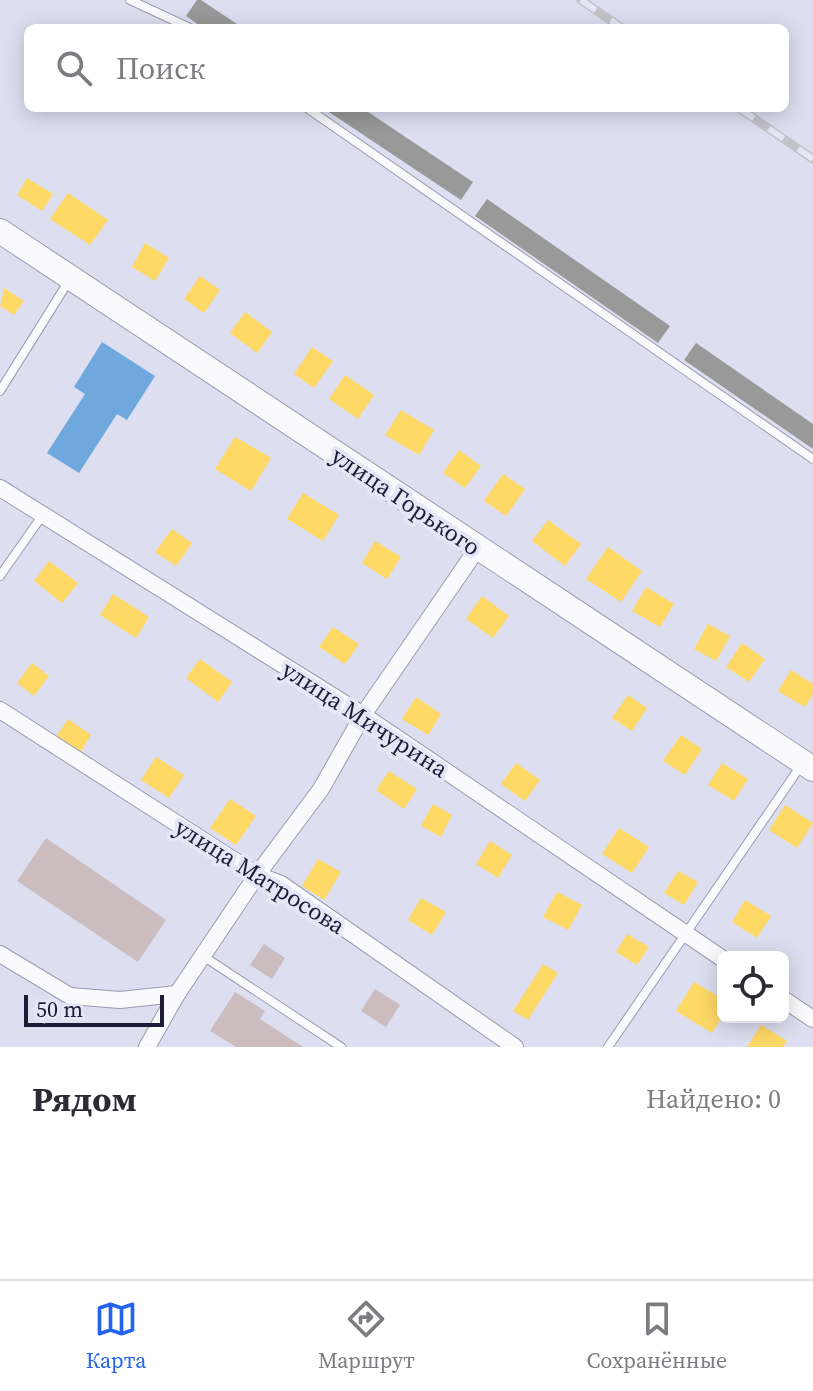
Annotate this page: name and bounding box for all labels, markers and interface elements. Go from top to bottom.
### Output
search box [24,24,789,112]
icon: search [52,46,96,90]
text: Поиск [116,48,205,89]
street label: улица Горького [325,439,487,563]
street label: улица Мичурина [275,653,455,786]
street label: улица Матросова [168,810,352,942]
map controls [717,951,789,1023]
button: locate [717,951,789,1023]
scale bar [24,991,164,1027]
text: 50 m [36,994,83,1024]
text: Рядом [32,1076,137,1122]
text: Найдено: 0 [646,1081,781,1117]
tab: Карта [86,1297,146,1375]
tab: Маршрут [318,1297,415,1375]
tab: Сохранённые [586,1297,727,1375]

